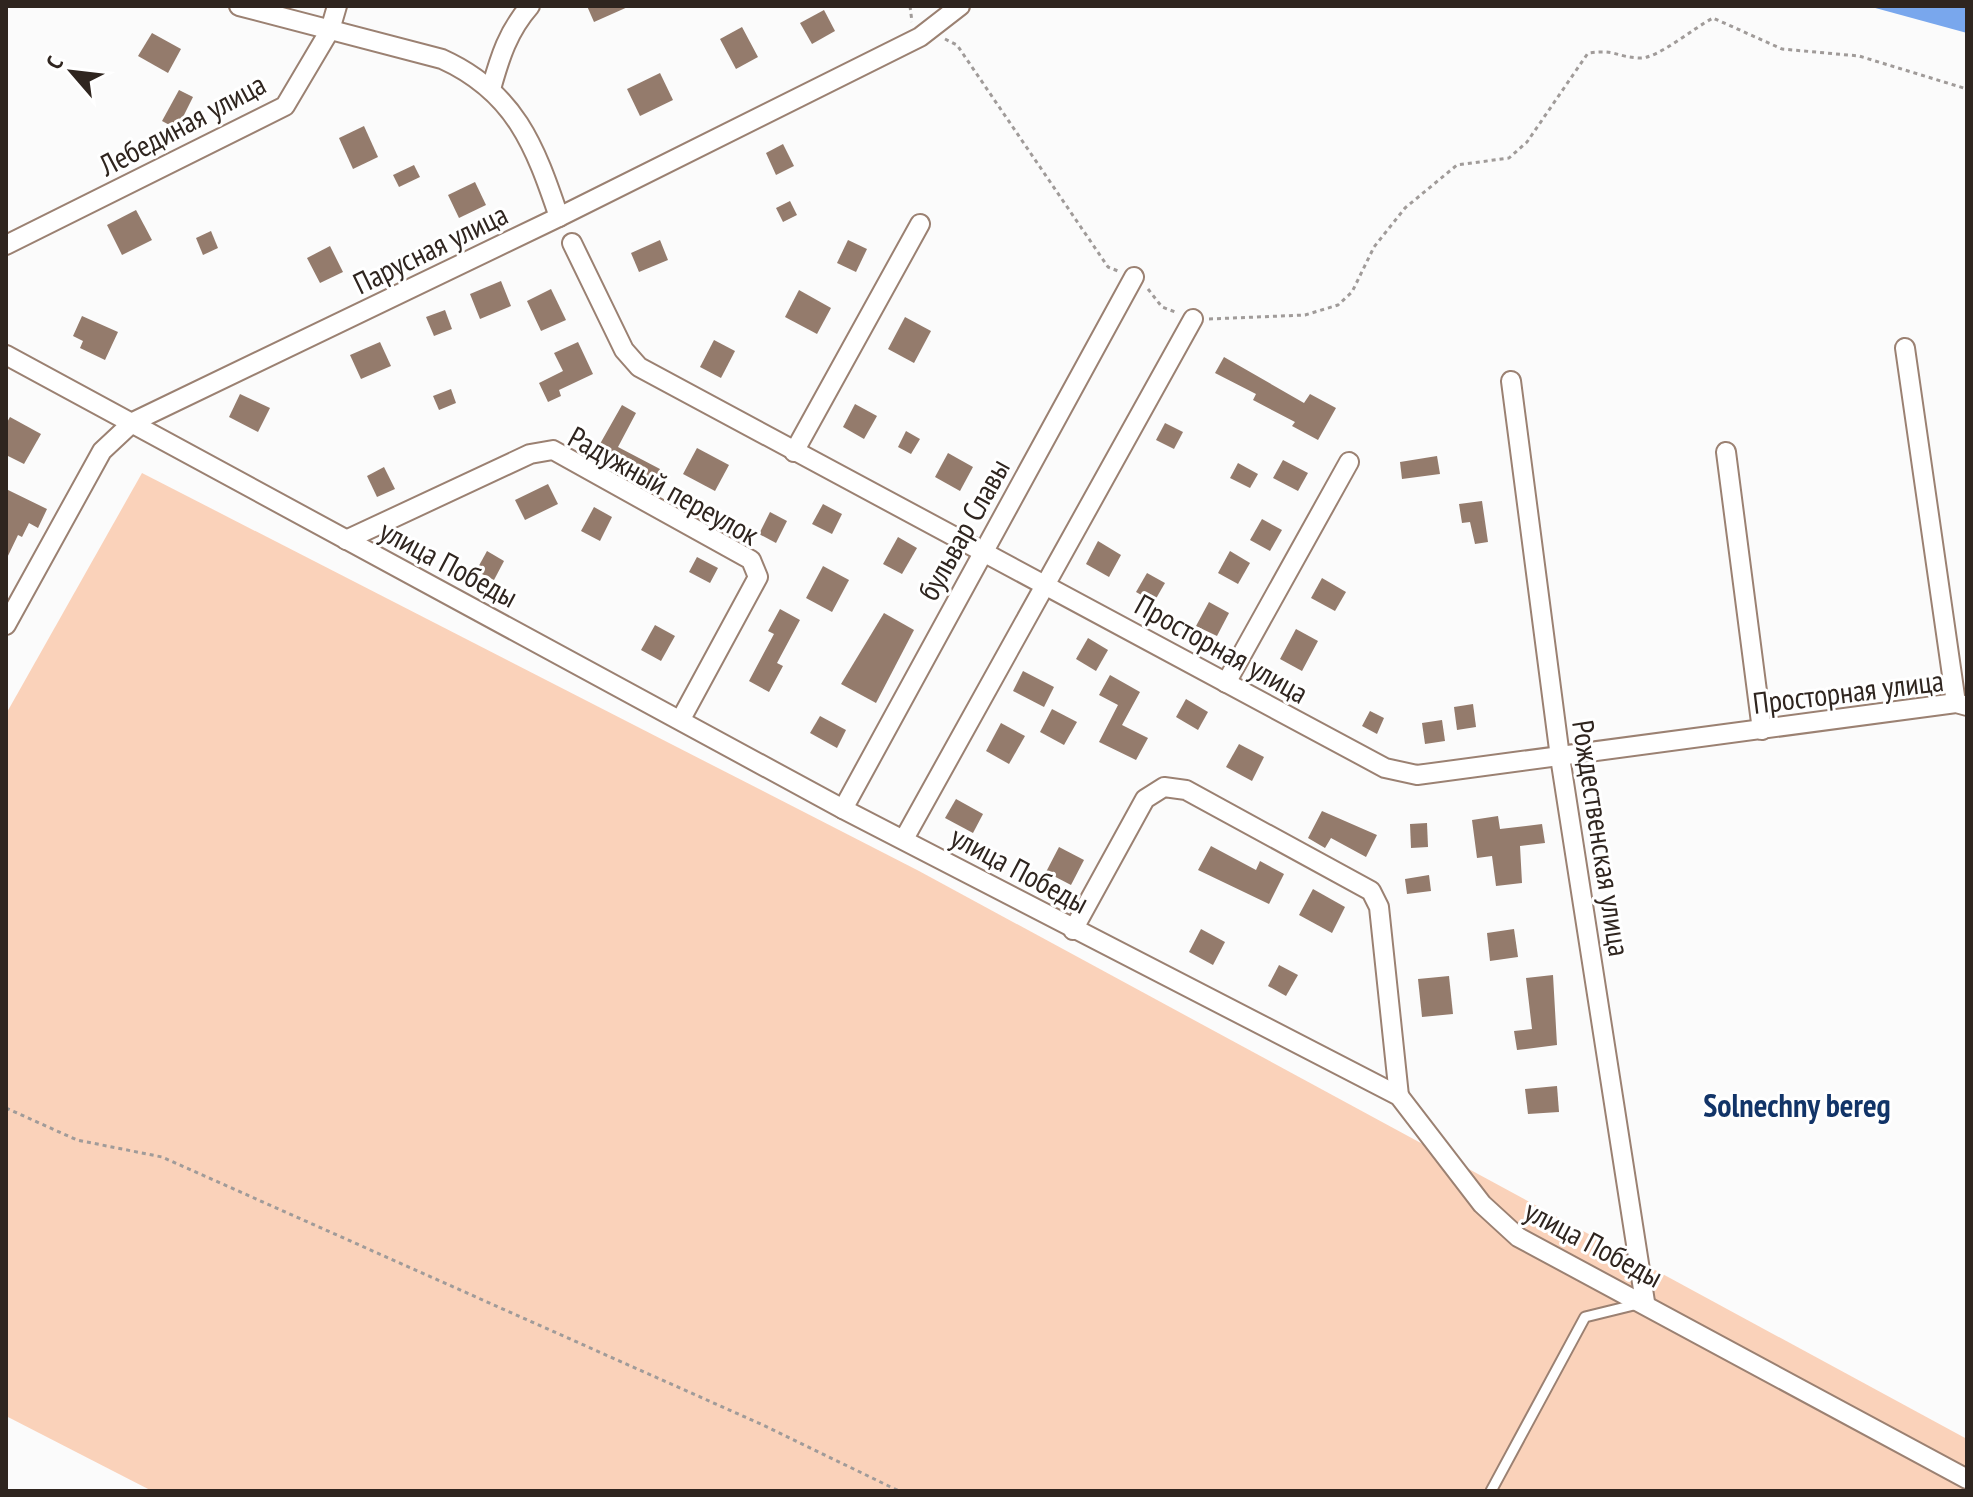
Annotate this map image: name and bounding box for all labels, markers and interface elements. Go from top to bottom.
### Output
north arrow [32,32,112,112]
text: С [40,52,69,74]
street label: Лебединая улица [91,64,272,185]
street label: Парусная улица [347,194,513,302]
street label: Радужный переулок [562,417,767,554]
street label: бульвар Славы [908,451,1018,607]
street label: улица Победы [373,510,525,616]
street label: Просторная улица [1129,584,1315,712]
street label: Просторная улица [1750,660,1946,722]
street label: Рождественская улица [1564,717,1640,959]
street label: улица Победы [944,816,1096,922]
district label: Solnechny bereg [1703,1084,1891,1126]
street label: улица Победы [1518,1190,1670,1296]

